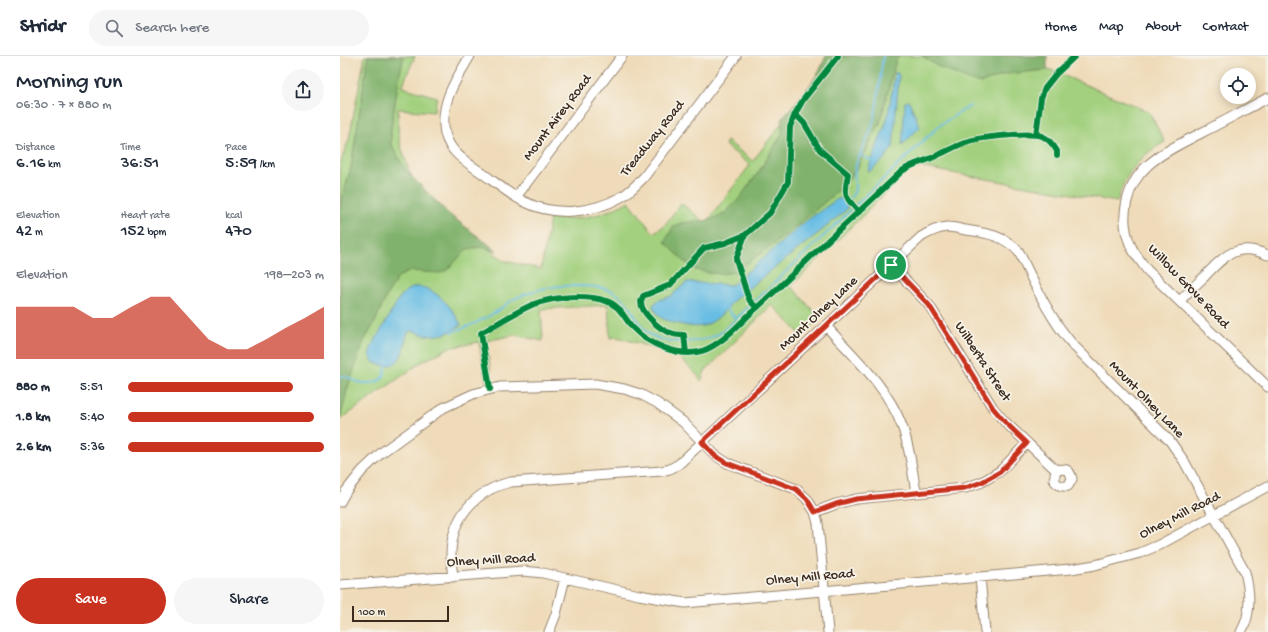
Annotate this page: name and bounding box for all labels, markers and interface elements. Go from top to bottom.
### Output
search box [89,10,369,46]
text: Stridr [20,16,65,39]
icon: search [103,17,125,39]
text: Search here [135,19,209,37]
text: Home [1045,19,1077,36]
text: Map [1099,19,1123,36]
text: About [1145,19,1181,36]
text: Contact [1203,19,1248,36]
map controls [1220,68,1256,104]
button: locate [1220,68,1256,104]
button: share [282,69,324,111]
text: Morning run [16,70,122,96]
street label: Mount Airey Road [520,70,597,164]
street label: Treadway Road [617,96,690,181]
text: 06:30 · 7 × 880 m [16,98,112,113]
text: Distance [16,142,55,154]
text: Time [121,142,141,154]
text: Pace [225,142,247,154]
text: 6.16 [16,154,45,174]
text: 36:51 [121,154,159,174]
text: 5:59 [225,154,257,174]
text: km [45,159,61,171]
text: /km [257,159,275,171]
text: Elevation [16,210,60,222]
text: Heart rate [121,210,170,222]
text: kcal [225,210,243,222]
text: 42 [16,222,32,242]
text: 152 [121,222,145,242]
text: 470 [225,222,252,242]
text: m [32,227,43,239]
text: bpm [145,227,166,239]
street label: Willow Grove Road [1143,241,1234,334]
pin [874,248,908,282]
icon: arrive [880,254,902,276]
text: Elevation [16,268,68,283]
text: 198–203 m [264,268,324,283]
street label: Mount Olney Lane [776,273,863,355]
street label: Wilberta Street [950,319,1015,406]
street label: Mount Olney Lane [1105,358,1188,443]
text: 880 m [16,380,50,395]
text: 5:51 [80,380,103,395]
text: 1.8 km [16,410,51,425]
text: 5:40 [80,410,104,425]
text: 2.6 km [16,440,51,455]
text: 5:36 [80,440,104,455]
street label: Olney Mill Road [1137,488,1225,544]
street label: Olney Mill Road [446,550,537,572]
street label: Olney Mill Road [765,566,857,590]
button: Save [16,578,166,624]
button: Share [174,578,324,624]
scale bar [352,604,449,623]
text: 100 m [358,607,385,619]

